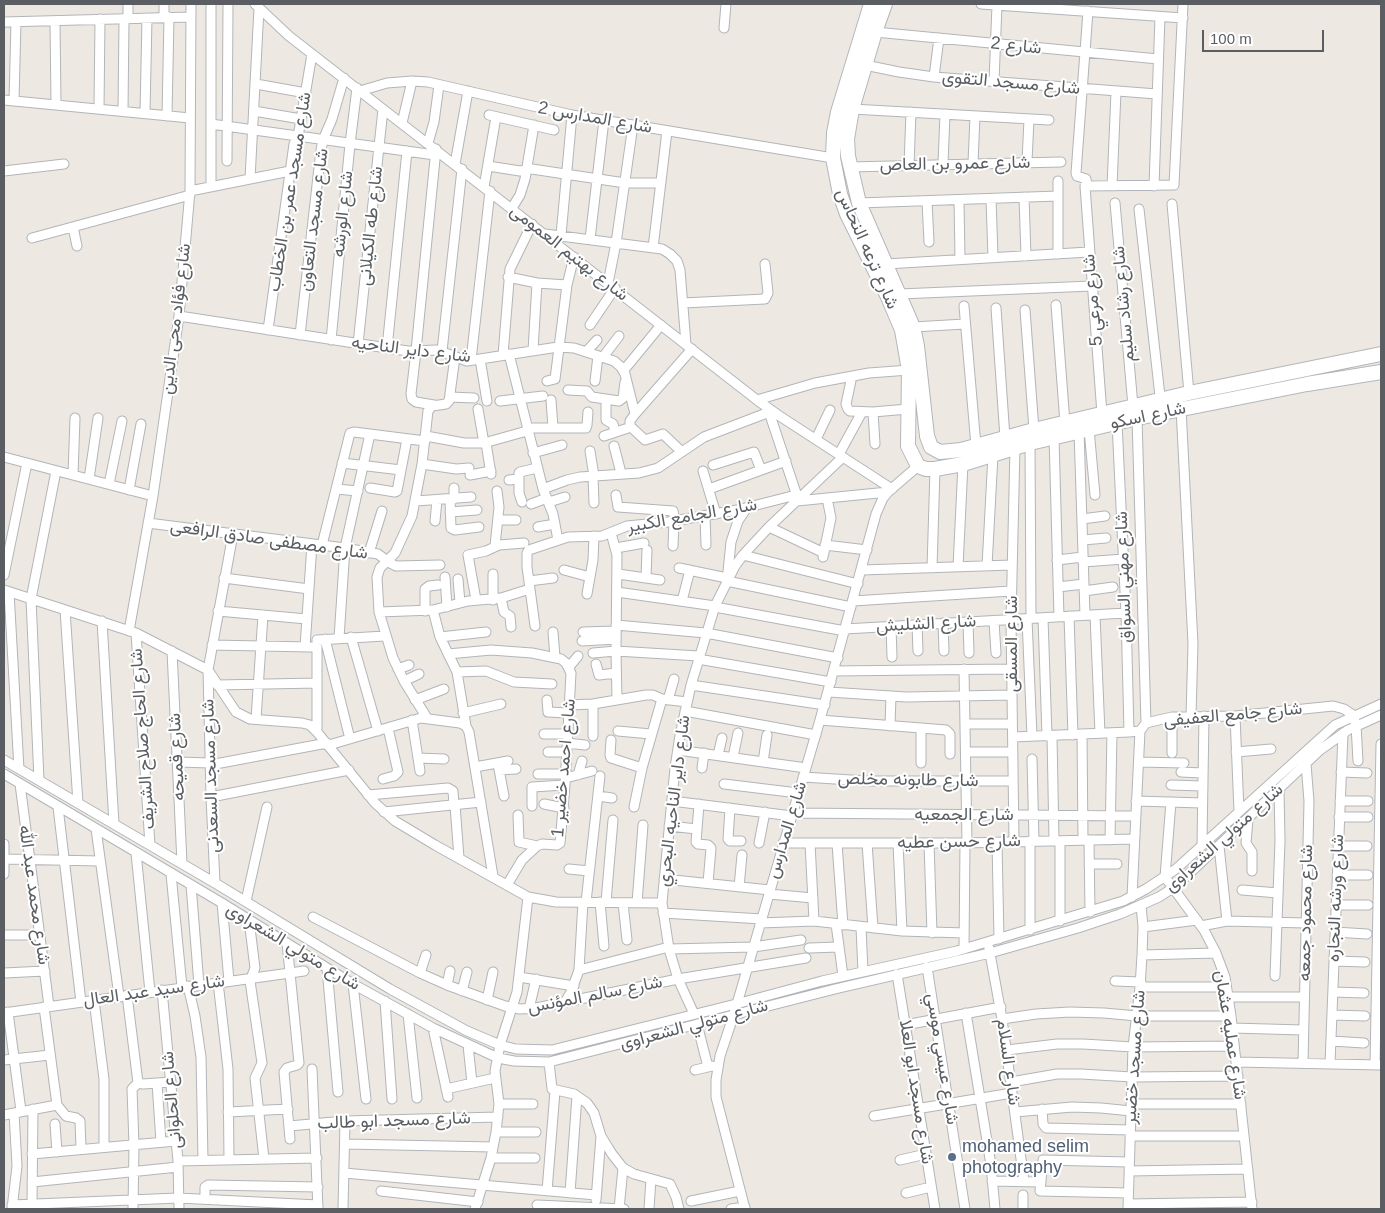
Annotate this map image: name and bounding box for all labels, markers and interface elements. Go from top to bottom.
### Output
scale bar [1205,20,1328,52]
text: 100 m [1210,30,1252,47]
street label: شارع 2 [989,33,1043,59]
street label: شارع مسجد التقوى [941,66,1081,100]
street label: شارع مسجد عمر بن الخطاب [264,91,316,293]
street label: شارع المدارس 2 [536,97,654,139]
street label: شارع مسجد التعاون [295,147,333,293]
street label: شارع عمرو بن العاص [879,152,1031,176]
street label: شارع طه الكيلانى [354,165,388,287]
street label: شارع الورشه [328,170,358,258]
street label: شارع ترعه النحاس [831,185,903,313]
street label: شارع بهتيم العمومى [505,200,633,306]
street label: شارع فؤاد محى الدين [156,242,196,396]
street label: شارع رشاد سليم [1108,245,1140,363]
street label: شارع مرعي 5 [1078,253,1108,347]
street label: شارع داير الناحيه [350,332,472,368]
street label: شارع اسكو [1108,397,1188,435]
street label: شارع الجامع الكبير [625,494,759,538]
street label: شارع مهني السواق [1111,511,1137,643]
street label: شارع مصطفى صادق الرافعى [169,515,369,565]
street label: شارع المسقى [1001,596,1023,692]
street label: شارع الشليش [875,611,977,637]
street label: شارع الحاج صلاح الشريف [126,648,160,830]
street label: شارع احمد خضير 1 [547,698,581,838]
street label: شارع جامع العفيفى [1163,698,1303,732]
street label: شارع مسجد السعدنى [198,699,224,853]
street label: شارع قميحه [164,713,190,801]
street label: شارع داير الناحيه البحري [653,714,695,888]
street label: شارع طابونه مخلص [837,768,979,792]
street label: شارع المدارس [762,779,812,881]
street label: شارع متولي الشعراوى [1160,779,1288,897]
street label: شارع الجمعيه [914,804,1014,826]
street label: شارع محمد عبد الله [14,824,54,966]
street label: شارع حسن عطيه [897,830,1021,854]
street label: شارع ورشه النجاره [1323,834,1349,962]
street label: شارع محمود جمعه [1294,844,1318,982]
street label: شارع متولي الشعراوى [222,898,364,996]
street label: شارع عمليه عثمان [1209,969,1251,1101]
street label: شارع سيد عبد العال [82,970,226,1012]
street label: شارع سالم المؤنس [526,971,664,1019]
street label: شارع مسجد خضير [1120,989,1150,1125]
street label: شارع عيسي موسي [921,992,963,1126]
street label: شارع متولي الشعراوى [618,995,770,1055]
street label: شارع السلام [991,1017,1025,1107]
street label: شارع مسجد ابو العلا [894,1018,938,1166]
street label: شارع الحلوانى [157,1050,187,1150]
street label: شارع مسجد ابو طالب [317,1108,471,1134]
place label: mohamed selim photography [962,1136,1089,1178]
marker: mohamed selim photography [946,1151,958,1163]

